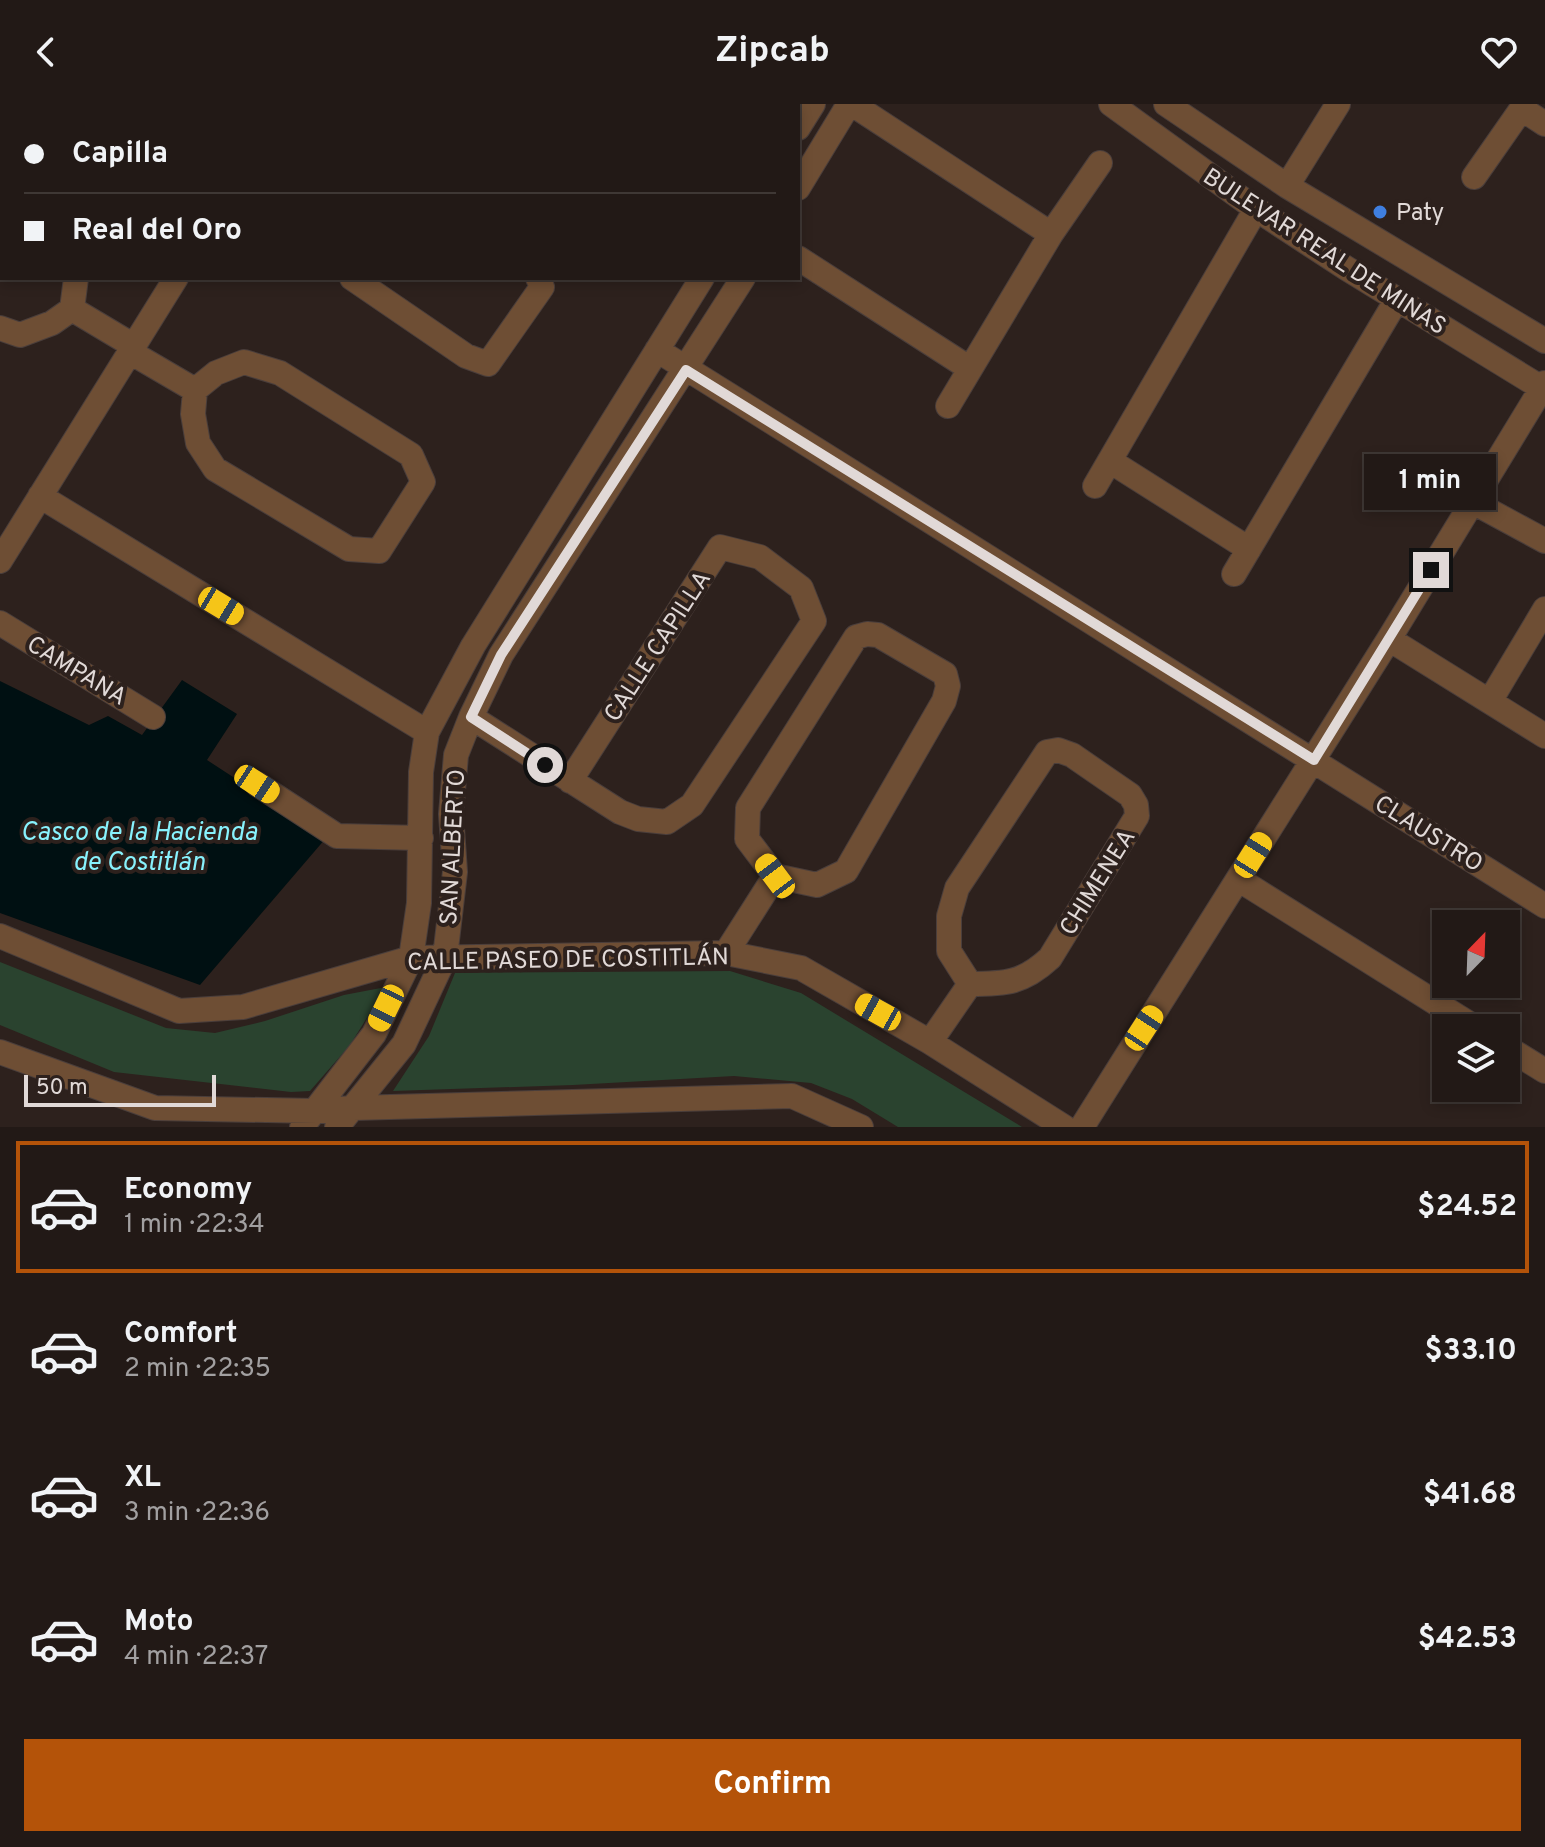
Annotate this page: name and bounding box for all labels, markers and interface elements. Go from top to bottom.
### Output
text: Zipcab [715,29,830,75]
icon: back [24,30,68,74]
icon: heart [1477,30,1521,74]
text: Capilla [72,136,168,173]
street label: BULEVAR REAL DE MINAS [1197,163,1451,343]
place label: Paty [1396,199,1444,229]
marker: Paty [1371,203,1389,221]
text: Real del Oro [72,213,242,250]
callout: 1 min [1365,454,1497,510]
text: 1 min [1399,465,1461,498]
route end [1413,552,1449,588]
street label: CALLE CAPILLA [599,566,719,728]
car [194,583,248,629]
street label: CAMPANA [21,630,131,713]
route start [527,747,563,783]
car [230,761,284,807]
street label: SAN ALBERTO [435,768,473,926]
street label: CLAUSTRO [1368,790,1488,880]
water label: Casco de la Hacienda de Costitlán [21,817,258,880]
street label: CHIMENEA [1054,824,1143,942]
car [1230,828,1276,882]
car [751,850,799,902]
north arrow [1432,910,1520,998]
map controls [1432,910,1520,1102]
street label: CALLE PASEO DE COSTITLÁN [407,941,729,979]
car [365,981,407,1035]
car [851,990,905,1034]
car [1121,1001,1167,1055]
button: layers [1432,1014,1520,1102]
scale bar [24,1071,216,1107]
text: 50 m [36,1075,88,1102]
icon: car [28,1171,100,1243]
text: Economy [124,1172,252,1209]
text: $24.52 [1417,1189,1517,1226]
text: 1 min · 22:34 [124,1209,265,1242]
icon: car [28,1315,100,1387]
text: Comfort [124,1316,237,1353]
text: $33.10 [1425,1333,1517,1370]
text: 2 min · 22:35 [124,1353,271,1386]
icon: car [28,1459,100,1531]
text: XL [124,1460,161,1497]
text: $41.68 [1423,1477,1517,1514]
text: 3 min · 22:36 [124,1497,270,1530]
icon: car [28,1603,100,1675]
text: Moto [124,1604,194,1641]
text: $42.53 [1418,1621,1517,1658]
text: 4 min · 22:37 [124,1641,268,1674]
button: Confirm [24,1739,1521,1831]

